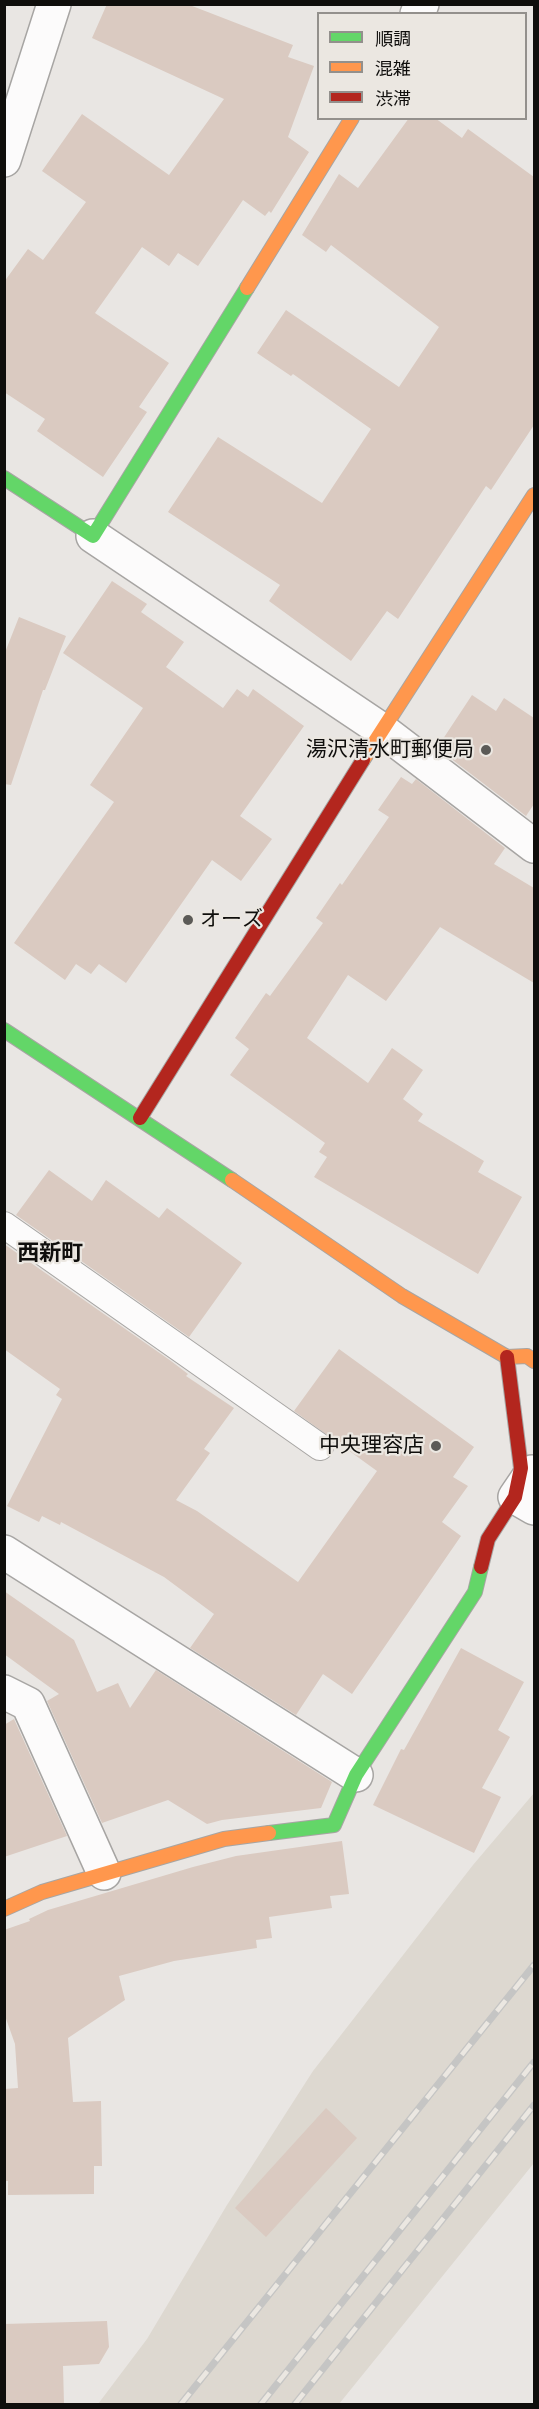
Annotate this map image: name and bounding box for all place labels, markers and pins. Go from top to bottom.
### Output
place label: 湯沢清水町郵便局 [306,737,474,763]
marker: 湯沢清水町郵便局 [479,743,493,757]
place label: オーズ [200,907,263,933]
marker: オーズ [181,913,195,927]
place label: 中央理容店 [319,1433,424,1459]
marker: 中央理容店 [429,1439,443,1453]

